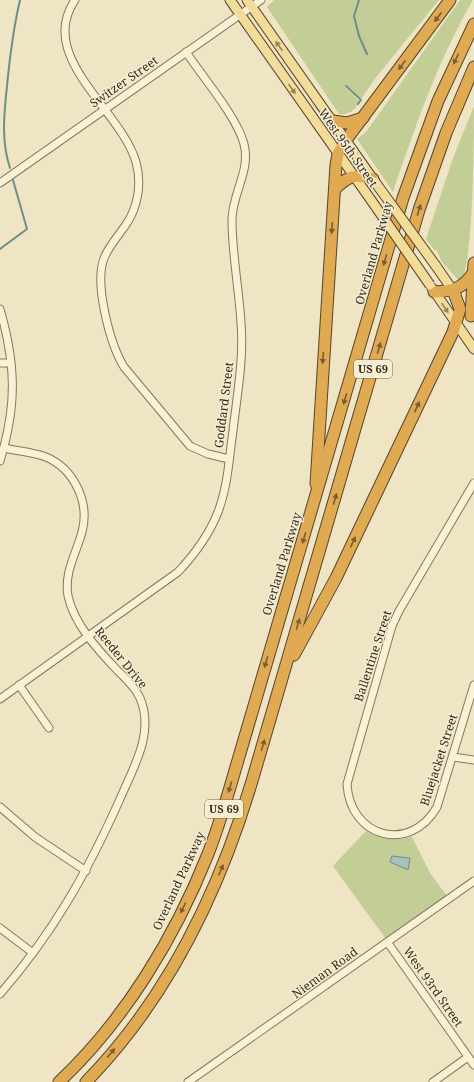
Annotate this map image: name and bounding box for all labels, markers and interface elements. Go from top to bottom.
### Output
one-way arrow [433,11,442,22]
one-way arrow [275,40,283,51]
street label: Switzer Street [86,52,161,111]
one-way arrow [453,53,459,65]
one-way arrow [398,60,406,70]
one-way arrow [288,84,296,94]
street label: West 95th Street [315,105,382,191]
street label: Overland Parkway [351,199,396,307]
one-way arrow [416,203,422,215]
one-way arrow [328,222,335,234]
one-way arrow [382,255,388,267]
one-way arrow [441,303,449,313]
one-way arrow [376,342,382,354]
one-way arrow [319,352,326,364]
road number: US 69 [354,360,392,378]
street label: Goddard Street [210,361,237,449]
one-way arrow [342,393,348,405]
one-way arrow [414,402,420,413]
one-way arrow [332,493,338,505]
street label: Overland Parkway [258,510,305,617]
one-way arrow [301,532,307,544]
one-way arrow [350,537,356,548]
street label: Ballentine Street [350,608,395,704]
one-way arrow [295,618,301,630]
street label: Reeder Drive [91,623,152,692]
one-way arrow [263,657,269,669]
street label: Bluejacket Street [416,712,461,808]
one-way arrow [260,739,266,751]
one-way arrow [227,782,233,794]
road number: US 69 [205,800,243,818]
street label: Overland Parkway [148,829,209,933]
one-way arrow [219,864,225,876]
one-way arrow [180,903,186,914]
street label: Nieman Road [288,943,361,1002]
street label: West 93rd Street [399,943,467,1030]
one-way arrow [107,1047,116,1058]

